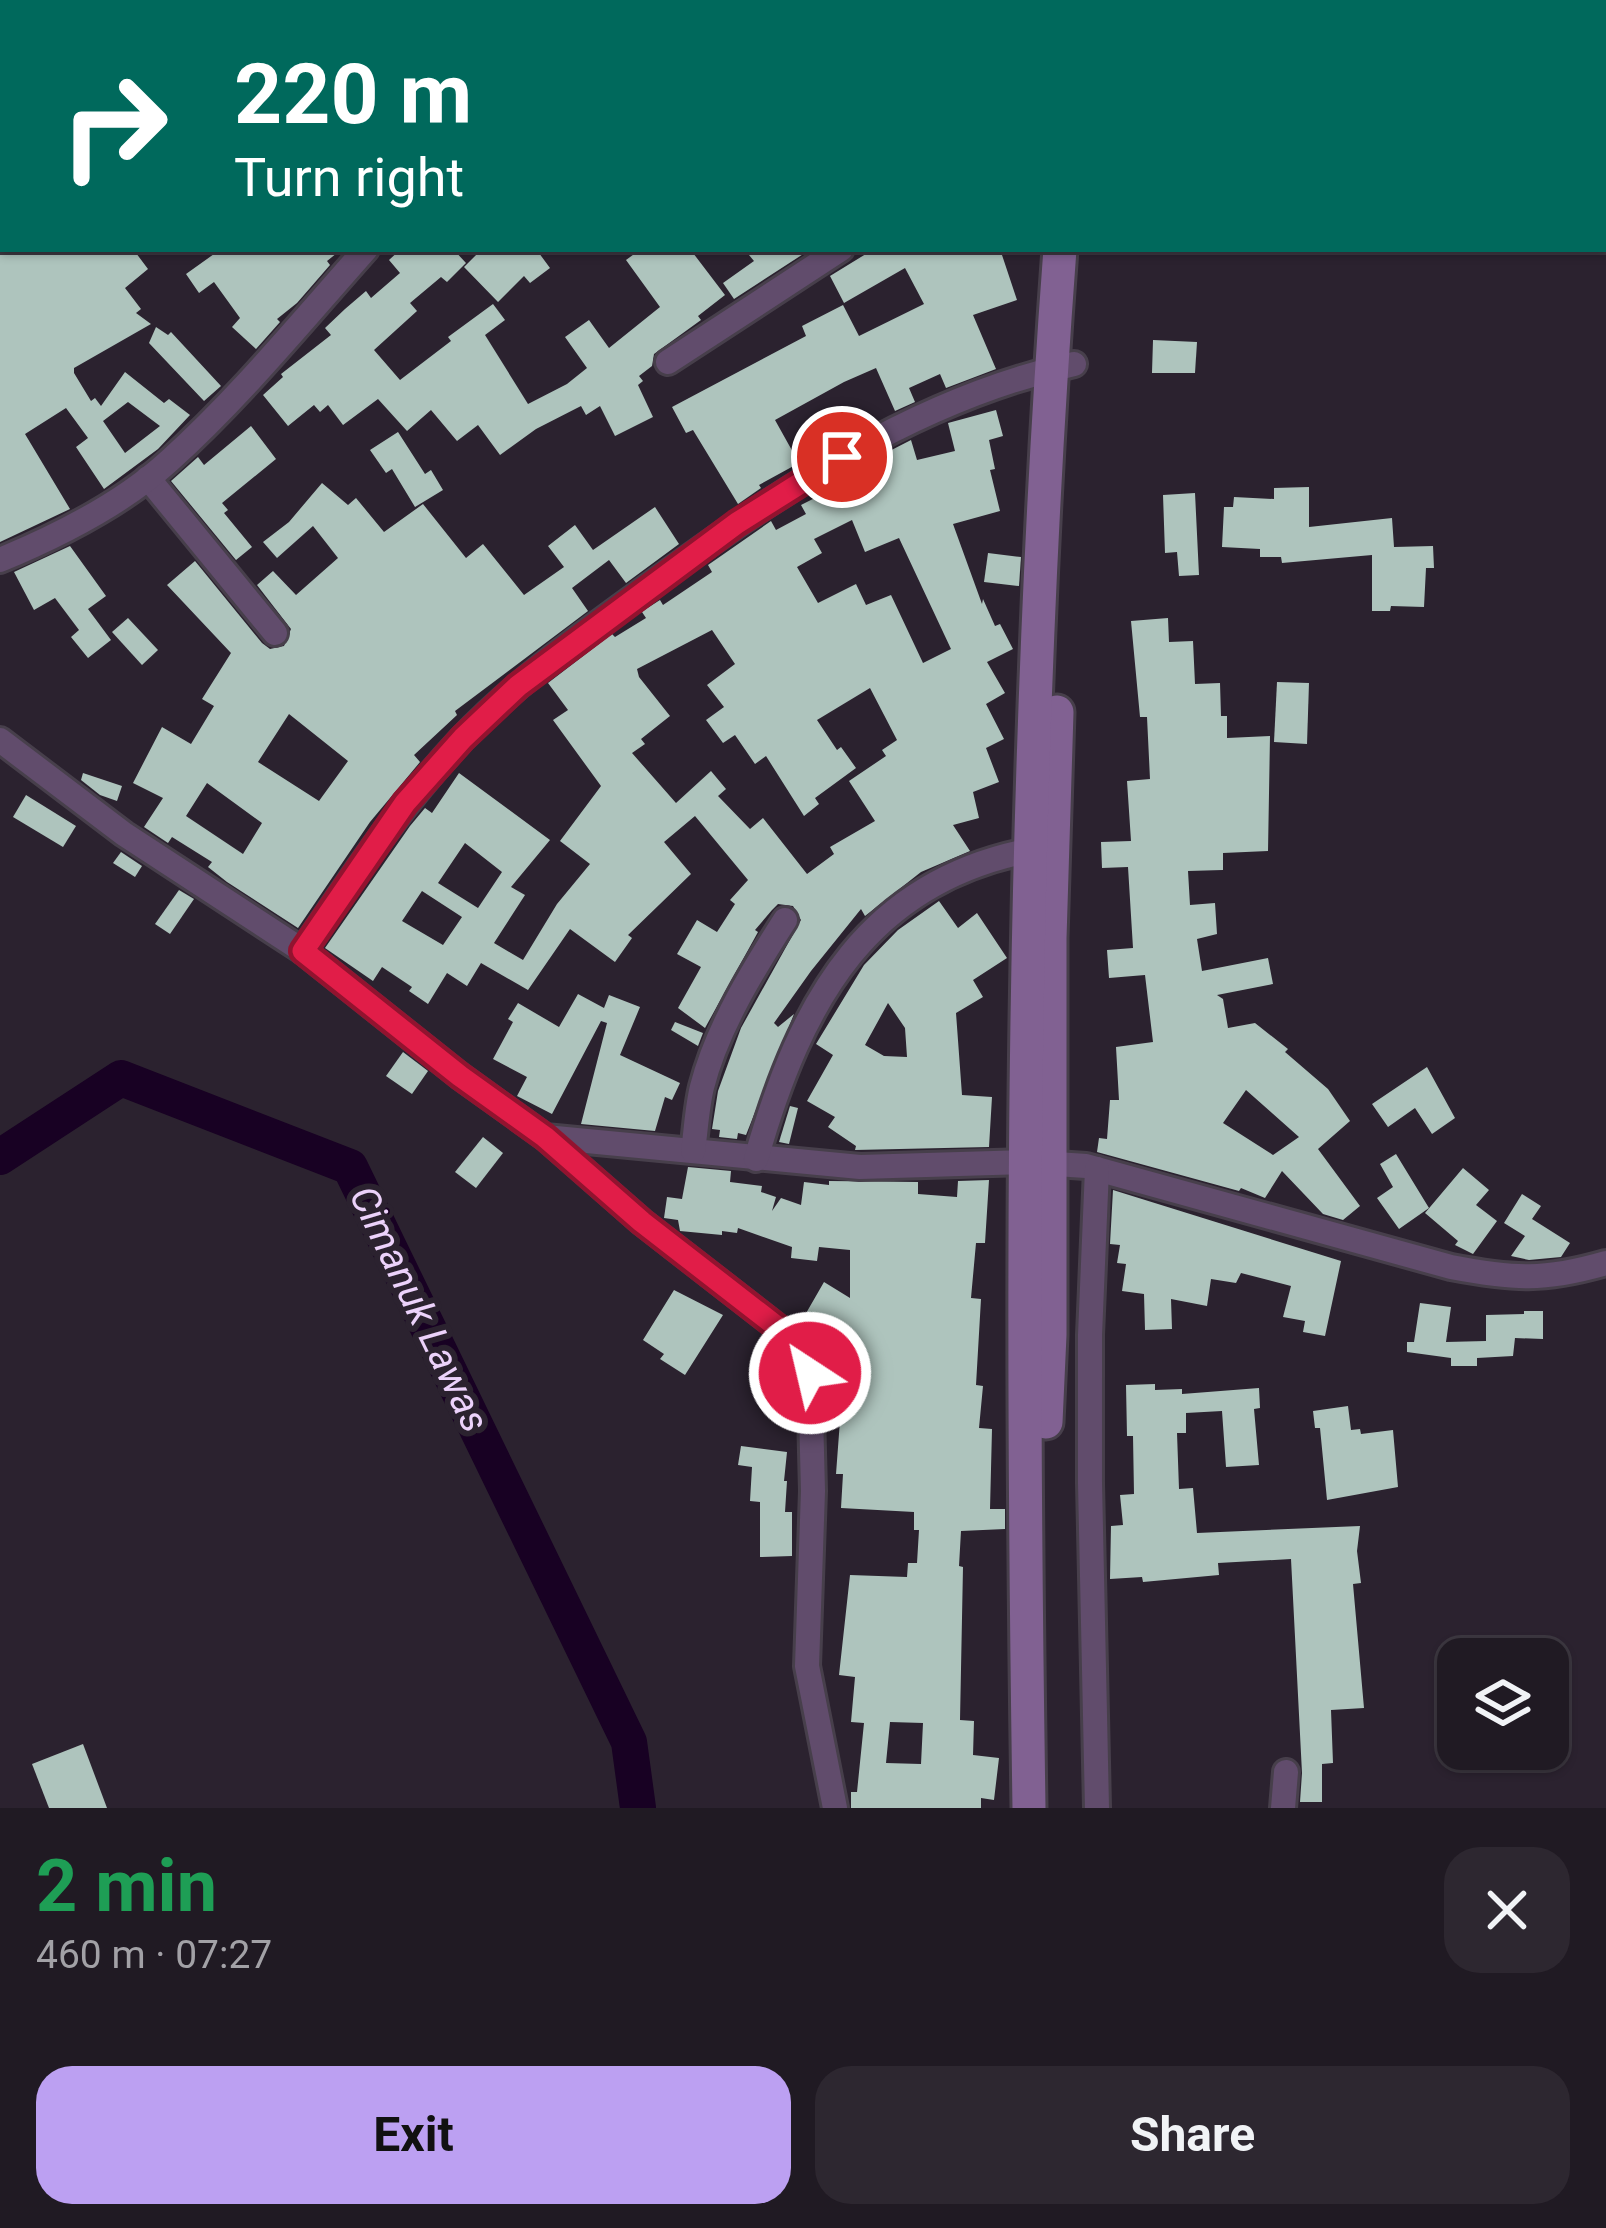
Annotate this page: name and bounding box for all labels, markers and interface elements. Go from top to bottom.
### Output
text: 220 m [234,45,472,144]
icon: right [36,48,192,204]
text: Turn right [234,146,464,209]
pin [791,406,893,508]
icon: arrive [809,424,875,490]
water label: Cimanuk Lawas [340,1179,498,1439]
position arrow [747,1310,873,1436]
map controls [1437,1638,1569,1770]
button: layers [1437,1638,1569,1770]
text: 2 min [36,1844,217,1929]
button: close [1444,1847,1570,1973]
text: 460 m · 07:27 [36,1932,272,1978]
button: Exit [36,2066,791,2204]
button: Share [815,2066,1570,2204]

